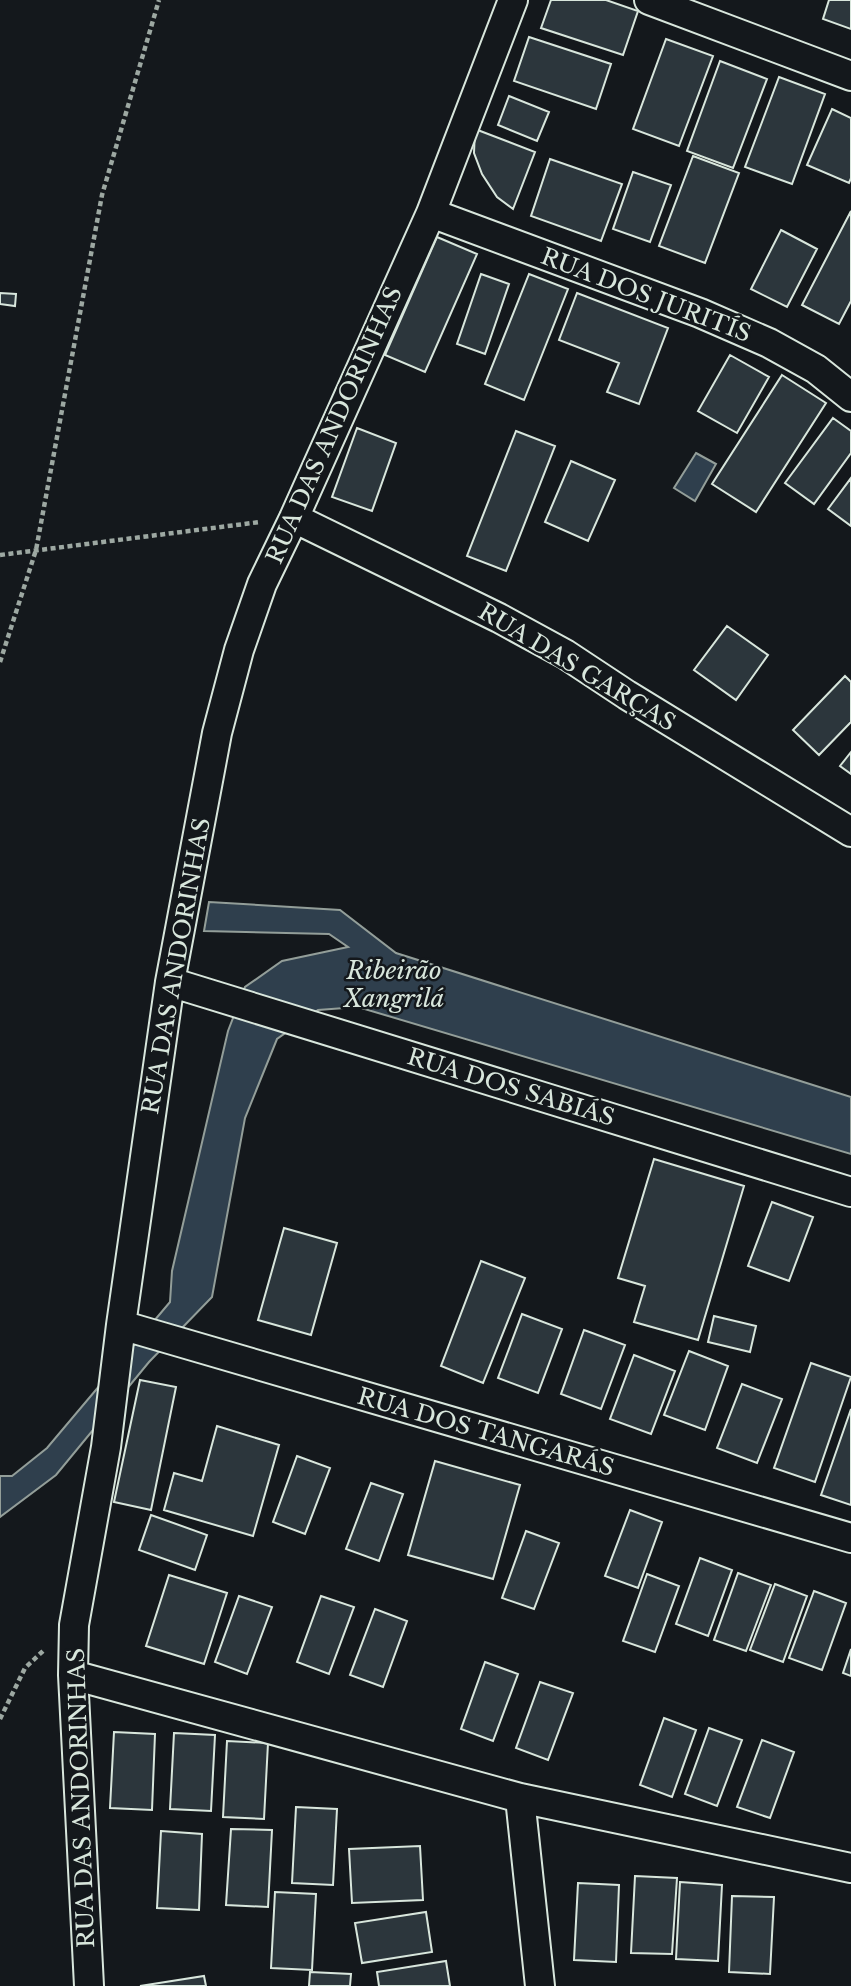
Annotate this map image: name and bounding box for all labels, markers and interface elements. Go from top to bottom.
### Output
street label: RUA DOS JURITÍS [537,241,755,348]
street label: RUA DAS ANDORINHAS [260,282,408,568]
street label: RUA DAS GARÇAS [473,597,681,737]
street label: RUA DAS ANDORINHAS [136,816,216,1116]
water label: Ribeirão Xangrilá [343,956,444,1013]
street label: RUA DOS SABIÁS [404,1041,618,1132]
street label: RUA DOS TANGARÁS [354,1381,618,1482]
street label: RUA DAS ANDORINHAS [62,1647,100,1949]

